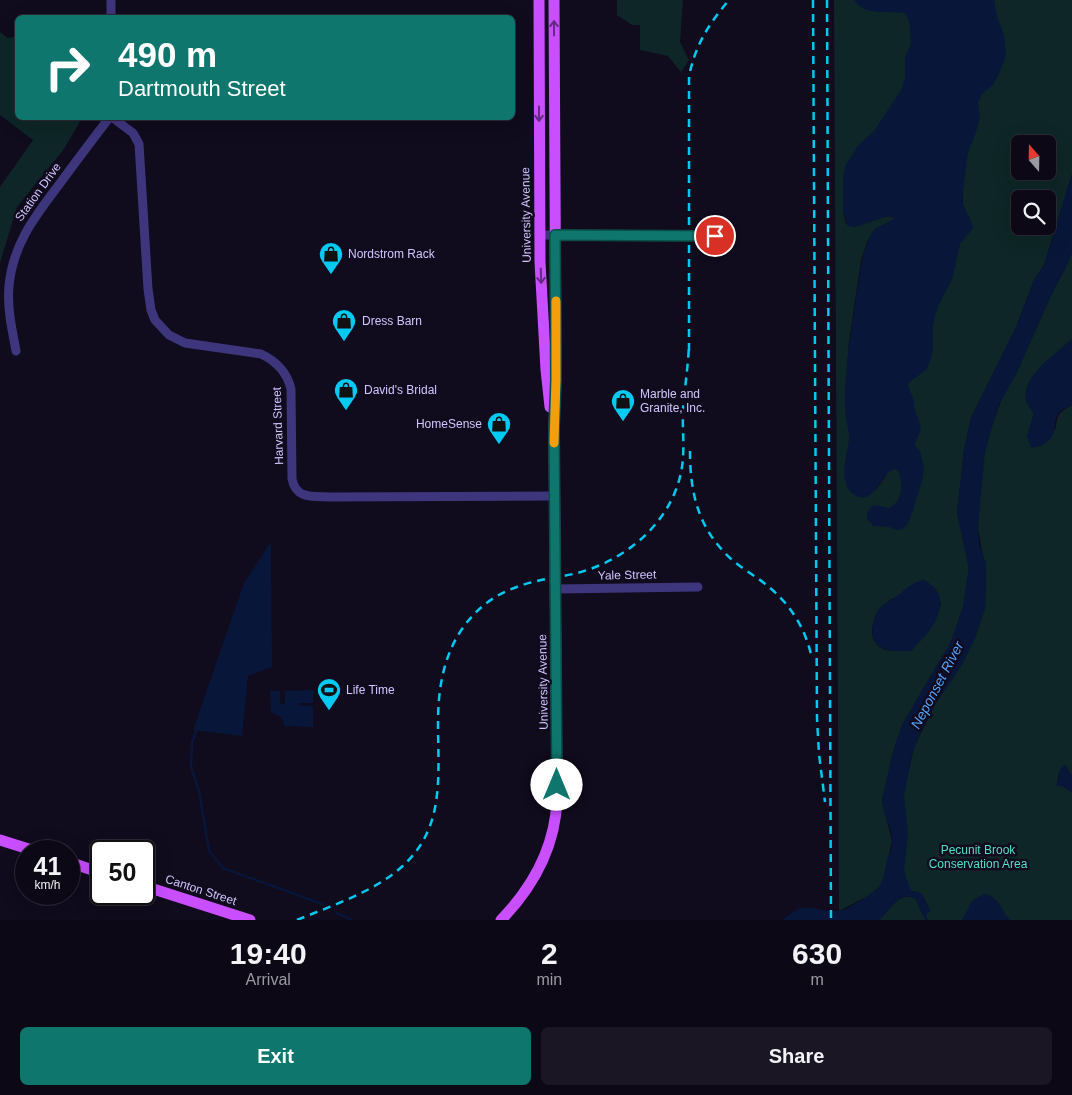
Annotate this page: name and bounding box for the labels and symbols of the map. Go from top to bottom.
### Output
one-way arrow [549,21,559,37]
one-way arrow [534,105,544,121]
north arrow [1011,135,1056,180]
street label: Station Drive [12,160,64,224]
street label: University Avenue [518,167,534,263]
pin [694,215,736,257]
shop icon: Nordstrom Rack [318,241,344,275]
place label: Nordstrom Rack [348,247,436,261]
one-way arrow [536,268,545,284]
shop icon: Dress Barn [331,308,357,342]
place label: Dress Barn [362,314,422,328]
shop icon: David's Bridal [333,377,359,411]
place label: David's Bridal [364,383,437,397]
street label: Harvard Street [270,386,286,465]
place label: Marble and Granite, Inc. [640,387,705,415]
shop icon: Marble and Granite, Inc. [610,388,636,422]
shop icon: HomeSense [486,411,512,445]
place label: HomeSense [416,417,482,431]
street label: Yale Street [598,567,657,583]
street label: University Avenue [535,634,551,730]
water label: Neponset River [907,637,967,731]
sports icon: Life Time [316,677,342,711]
place label: Life Time [346,683,395,697]
position arrow [530,758,582,810]
speed limit sign: 50 [90,840,155,905]
park label: Pecunit Brook Conservation Area [929,843,1028,871]
street label: Canton Street [164,872,239,908]

